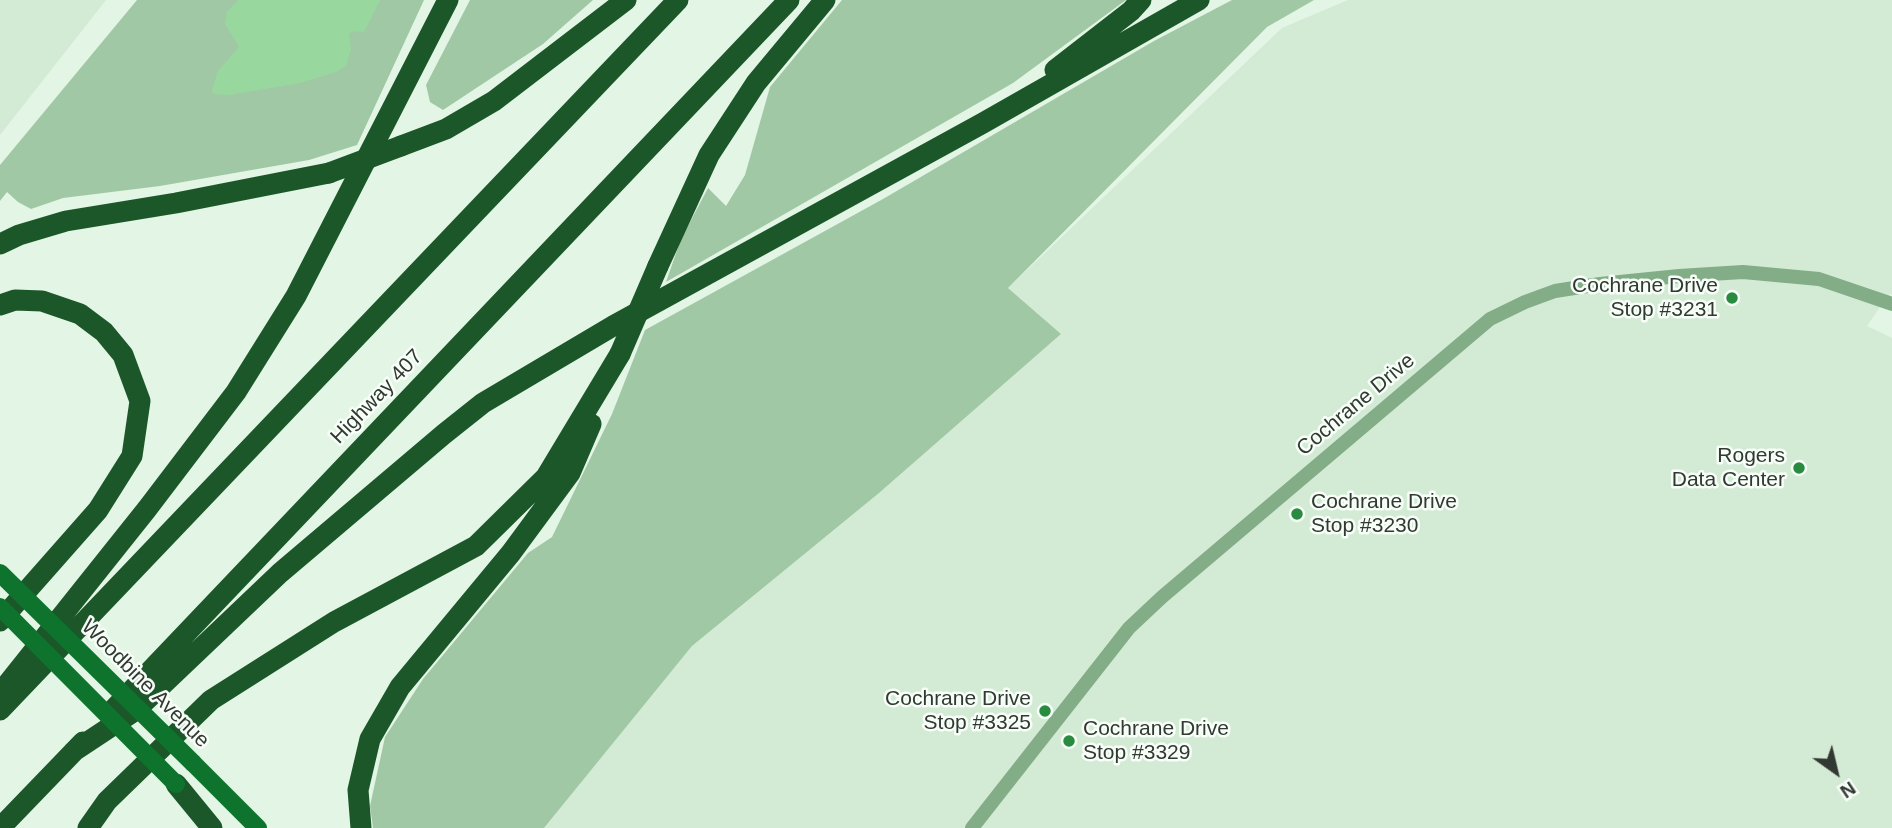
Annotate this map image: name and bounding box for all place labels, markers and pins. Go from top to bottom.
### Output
place label: Cochrane Drive Stop #3231 [1572,273,1718,323]
marker: Cochrane Drive Stop #3231 [1724,290,1740,306]
place label: Rogers Data Center [1672,443,1785,493]
marker: Rogers Data Center [1791,460,1807,476]
place label: Cochrane Drive Stop #3230 [1311,489,1457,539]
marker: Cochrane Drive Stop #3230 [1289,506,1305,522]
place label: Cochrane Drive Stop #3325 [885,686,1031,736]
marker: Cochrane Drive Stop #3325 [1037,703,1053,719]
place label: Cochrane Drive Stop #3329 [1083,716,1229,766]
marker: Cochrane Drive Stop #3329 [1061,733,1077,749]

